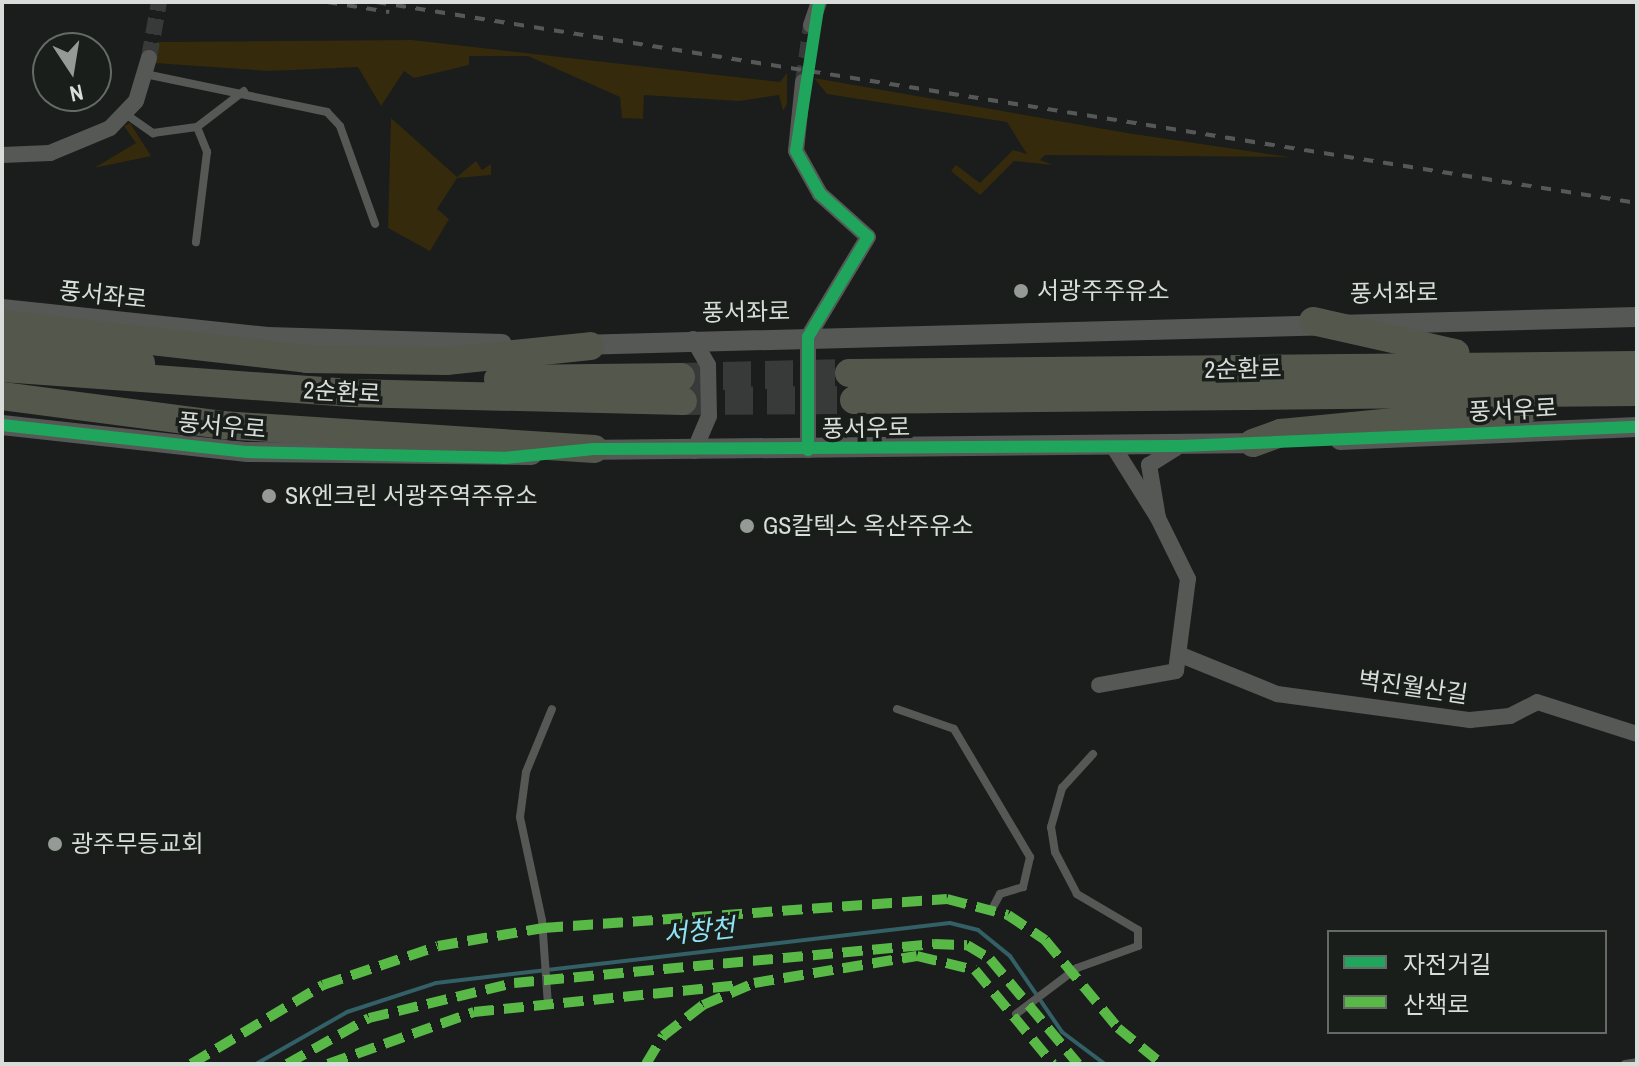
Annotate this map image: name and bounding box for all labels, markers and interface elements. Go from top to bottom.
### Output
north arrow [32,32,112,112]
text: N [67,77,86,110]
street label: 풍서좌로 [58,276,148,314]
place label: 서광주주유소 [1037,277,1169,305]
street label: 풍서좌로 [1350,278,1438,308]
marker: 서광주주유소 [1012,282,1030,300]
street label: 풍서좌로 [702,297,790,327]
street label: 2순환로 [1204,354,1282,384]
street label: 2순환로 [303,376,381,408]
street label: 풍서우로 [1468,393,1558,427]
street label: 풍서우로 [177,408,267,444]
street label: 풍서우로 [822,413,910,443]
place label: SK엔크린 서광주역주유소 [285,482,538,510]
marker: SK엔크린 서광주역주유소 [260,487,278,505]
place label: GS칼텍스 옥산주유소 [763,512,974,540]
marker: GS칼텍스 옥산주유소 [738,517,756,535]
street label: 벽진월산길 [1356,665,1470,709]
place label: 광주무등교회 [71,830,203,858]
marker: 광주무등교회 [46,835,64,853]
water label: 서창천 [662,912,736,950]
legend [1327,930,1607,1034]
text: 자전거길 [1403,948,1491,980]
text: 산책로 [1403,988,1469,1020]

